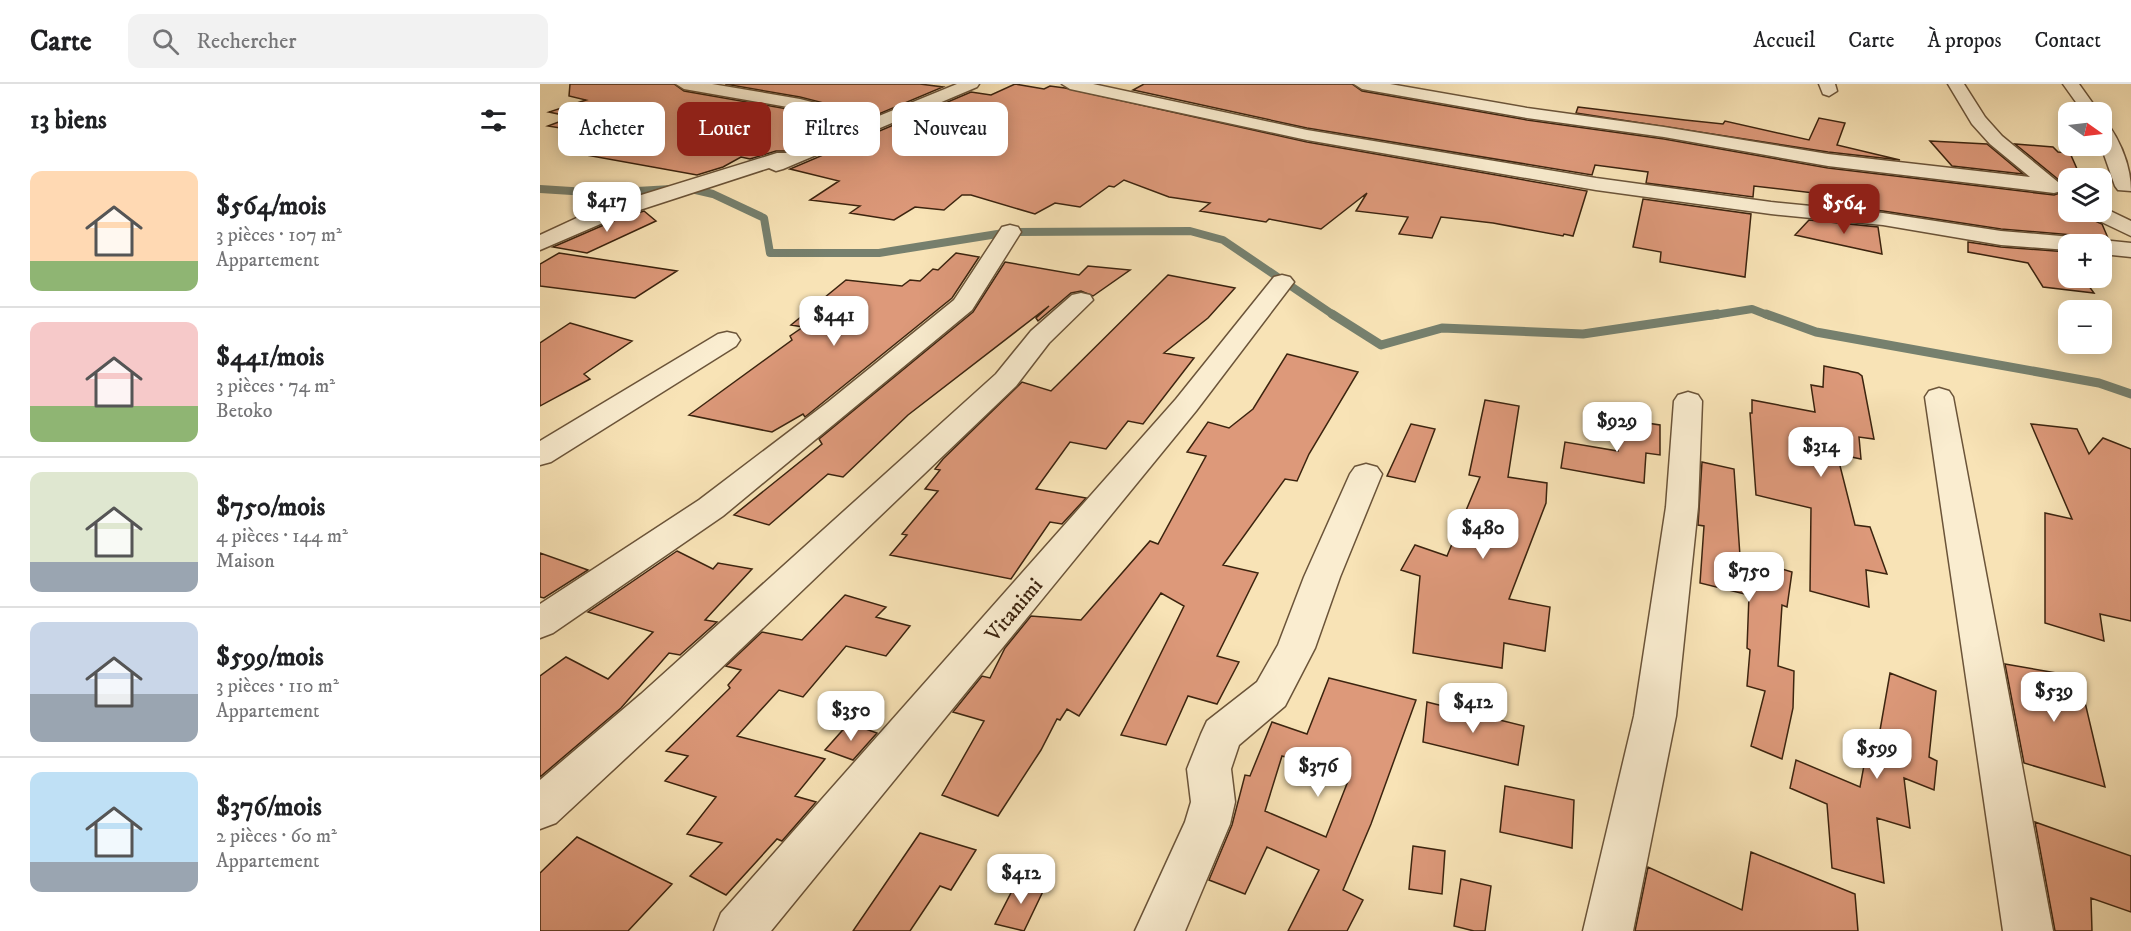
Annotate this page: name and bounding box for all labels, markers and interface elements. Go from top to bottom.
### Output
search box [128,14,548,68]
text: Carte [30,24,92,59]
icon: search [149,25,182,58]
text: Rechercher [197,28,297,55]
text: Accueil [1753,28,1815,54]
text: Carte [1848,28,1894,54]
text: À propos [1927,28,2002,54]
text: Contact [2035,28,2101,54]
chip: Acheter [558,102,665,156]
chip: Louer [677,102,771,156]
chip: Filtres [783,102,880,156]
chip: Nouveau [892,102,1008,156]
north arrow [2058,102,2112,156]
map controls [2058,102,2112,354]
text: 13 biens [30,104,107,137]
icon: filters [477,104,510,137]
button: layers [2058,168,2112,222]
pin: $417 [571,182,643,233]
pin: $564 [1808,184,1880,235]
text: $417 [587,189,627,214]
text: $564/mois [216,190,326,223]
text: $564 [1823,191,1865,216]
icon: home [78,195,150,267]
text: 3 pièces · 107 m² [216,223,342,248]
button: + [2058,234,2112,288]
text: Appartement [216,248,319,273]
pin: $441 [798,296,870,347]
button: − [2058,300,2112,354]
text: $441 [813,303,855,328]
text: $441/mois [216,341,324,374]
icon: home [78,346,150,418]
text: 3 pièces · 74 m² [216,374,335,399]
text: Betoko [216,399,272,424]
pin: $929 [1581,402,1653,453]
text: $929 [1597,409,1637,434]
pin: $314 [1785,427,1857,478]
text: $314 [1802,434,1840,459]
text: $750/mois [216,491,325,524]
icon: home [78,496,150,568]
pin: $480 [1447,509,1519,560]
text: $480 [1461,516,1505,541]
text: 4 pièces · 144 m² [216,524,348,549]
text: Maison [216,549,275,574]
pin: $750 [1713,552,1785,603]
text: $750 [1728,559,1770,584]
street label: Vitanimi [979,573,1049,648]
text: $599/mois [216,641,324,674]
icon: home [78,646,150,718]
pin: $539 [2018,672,2090,723]
text: 3 pièces · 110 m² [216,674,339,699]
text: $539 [2035,679,2073,704]
pin: $412 [1437,683,1509,734]
text: $412 [1453,690,1493,715]
pin: $350 [815,691,887,742]
text: $350 [831,698,871,723]
text: Appartement [216,699,319,724]
pin: $599 [1841,729,1913,780]
text: $599 [1857,736,1897,761]
pin: $376 [1282,747,1354,798]
text: $376 [1298,754,1338,779]
text: $376/mois [216,791,322,824]
icon: home [78,796,150,868]
text: 2 pièces · 60 m² [216,824,337,849]
text: Appartement [216,849,319,874]
pin: $412 [985,854,1057,905]
text: $412 [1001,861,1041,886]

